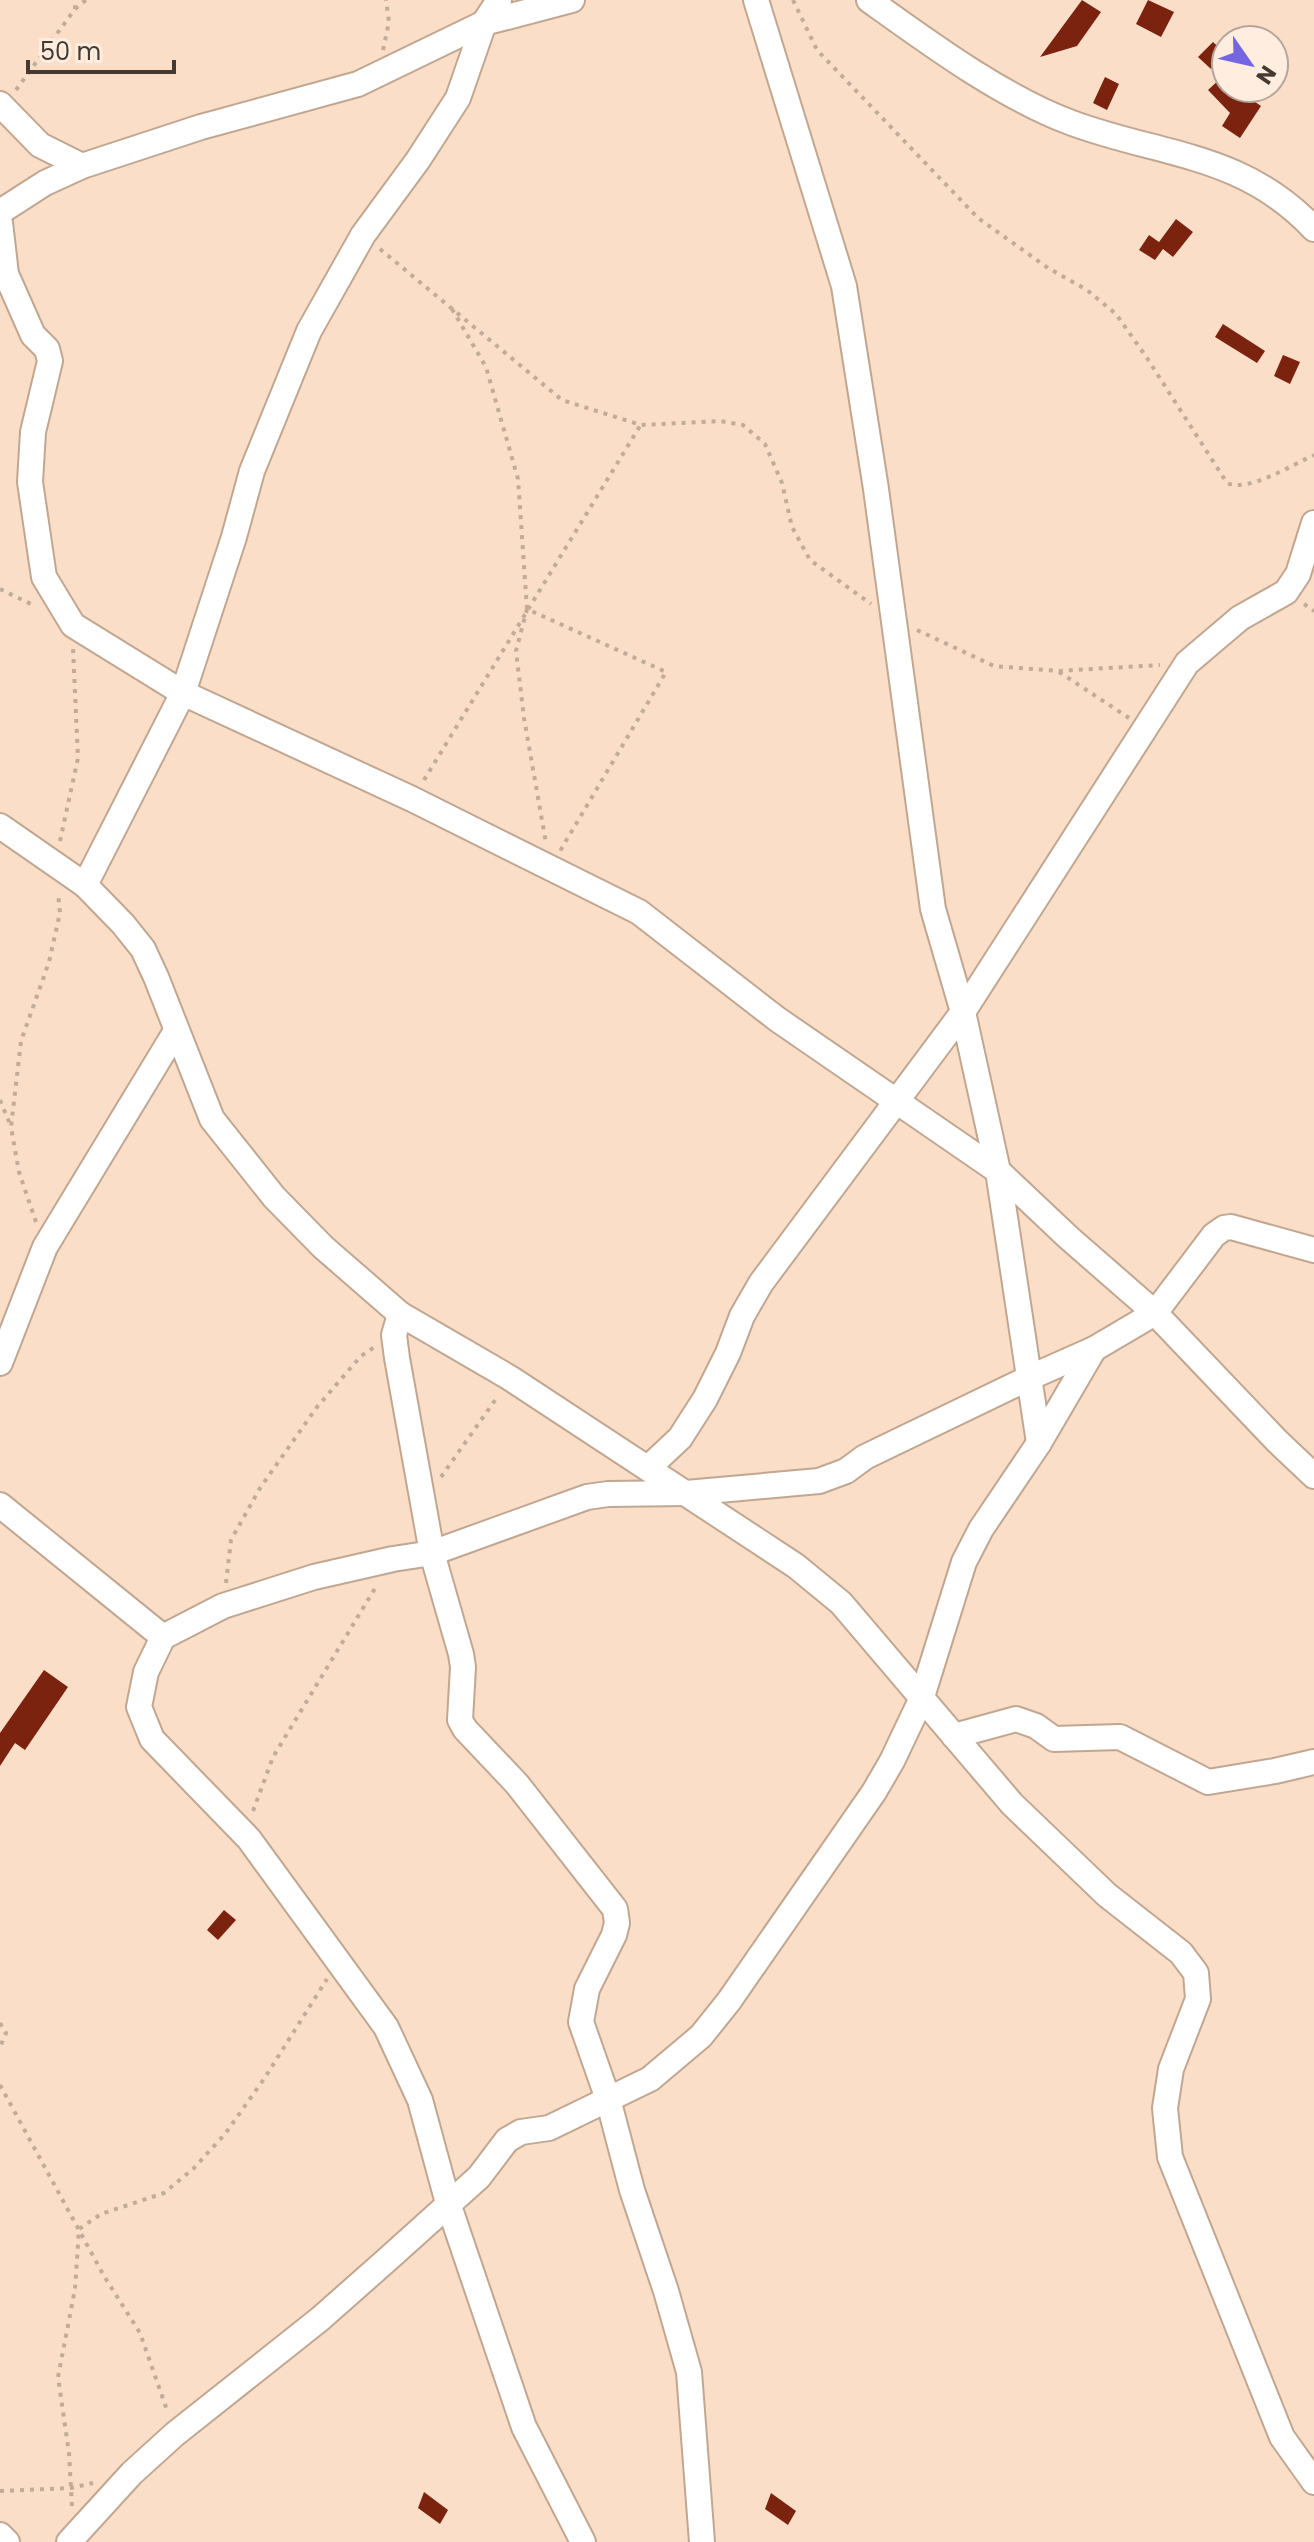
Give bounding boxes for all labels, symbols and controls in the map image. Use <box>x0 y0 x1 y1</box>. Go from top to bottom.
scale bar <box>28 24 174 74</box>
north arrow <box>1210 24 1290 104</box>
text: 50 m <box>40 35 101 68</box>
text: N <box>1249 59 1284 90</box>

